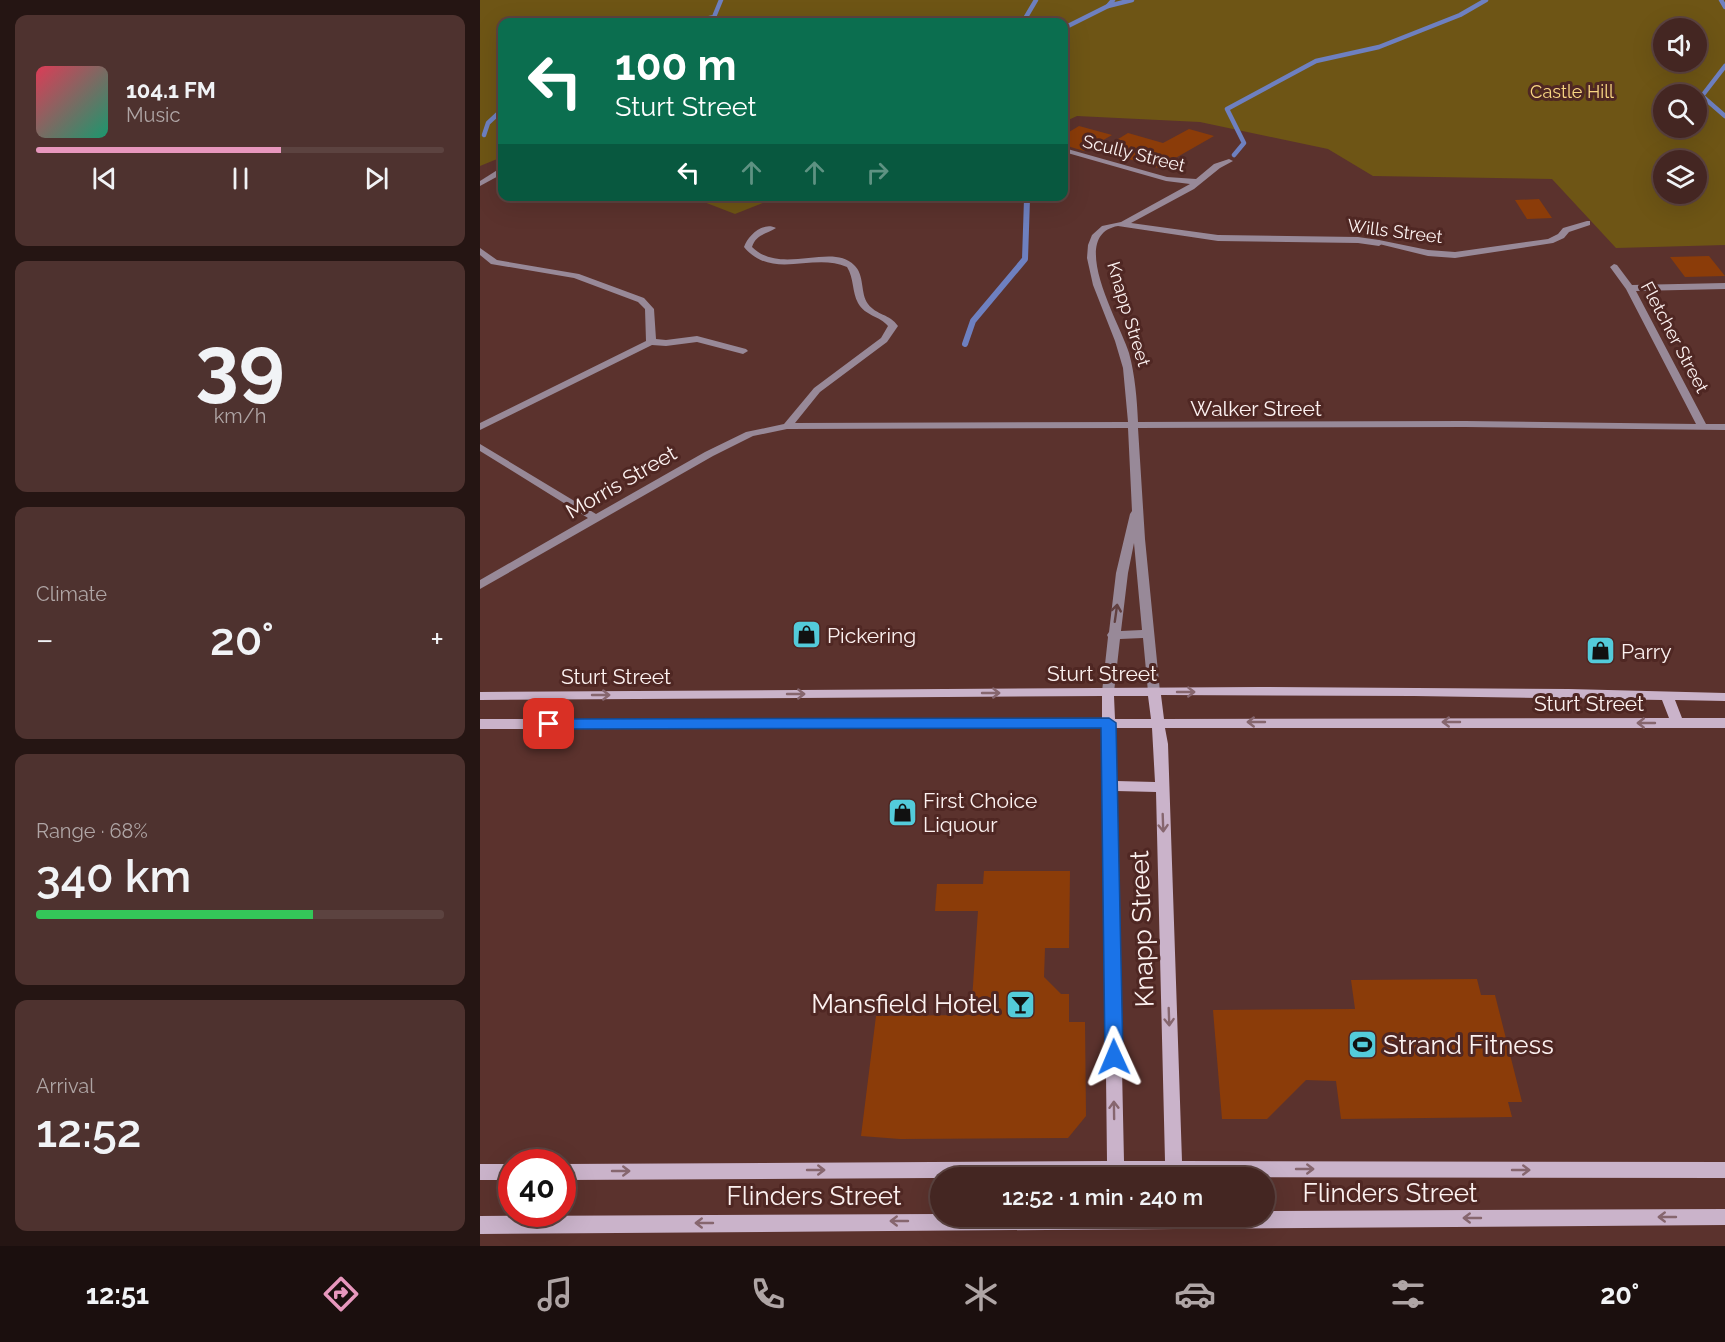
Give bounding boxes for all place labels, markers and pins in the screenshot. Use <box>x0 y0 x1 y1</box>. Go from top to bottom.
shop icon: Pickering <box>790 619 822 651</box>
place label: Pickering <box>827 623 916 648</box>
shop icon: Parry <box>1584 635 1616 667</box>
place label: Parry <box>1621 639 1672 664</box>
pin <box>523 698 574 749</box>
place label: First Choice Liquour <box>923 788 1037 837</box>
shop icon: First Choice Liquour <box>886 796 918 828</box>
bar icon: Mansfield Hotel <box>1004 988 1036 1020</box>
place label: Mansfield Hotel <box>811 989 1000 1019</box>
sports icon: Strand Fitness <box>1346 1029 1378 1061</box>
place label: Strand Fitness <box>1383 1030 1554 1060</box>

